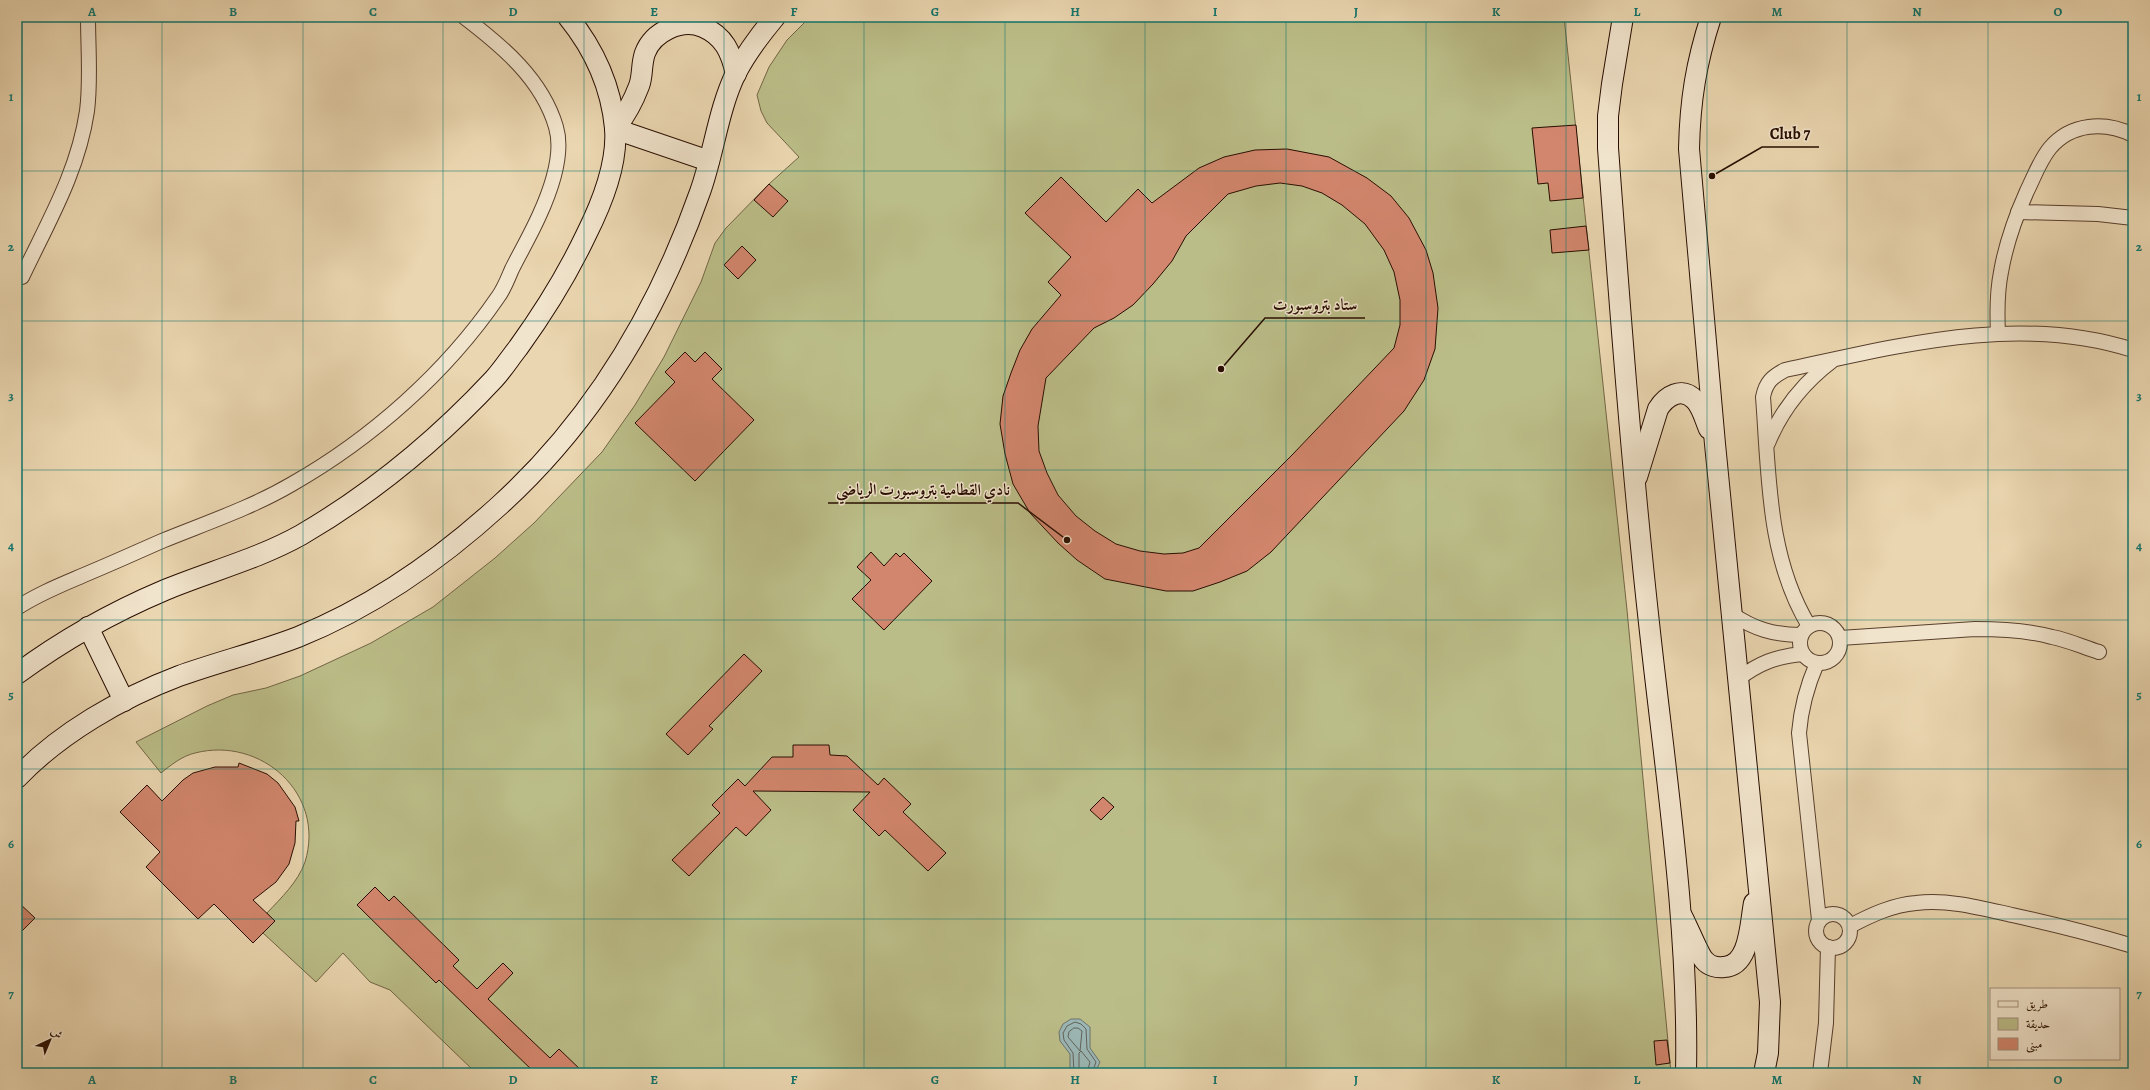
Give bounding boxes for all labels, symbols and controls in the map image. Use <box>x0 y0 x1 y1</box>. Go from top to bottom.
text: A <box>87 3 97 20</box>
text: B <box>229 3 237 20</box>
text: C <box>369 3 377 20</box>
text: D <box>508 3 518 20</box>
text: E <box>650 3 658 20</box>
text: F <box>791 3 798 20</box>
text: G <box>931 3 939 20</box>
text: H <box>1070 3 1080 20</box>
text: I <box>1213 3 1218 20</box>
text: J <box>1354 3 1358 20</box>
text: K <box>1492 3 1501 20</box>
text: L <box>1634 3 1641 20</box>
text: M <box>1772 3 1783 20</box>
text: N <box>1912 3 1922 20</box>
text: O <box>2054 3 2063 20</box>
text: 1 <box>9 88 14 105</box>
text: 1 <box>2137 88 2142 105</box>
callout: Club 7 <box>1762 119 1819 147</box>
text: Club 7 <box>1770 123 1811 145</box>
text: 2 <box>8 238 15 255</box>
text: 2 <box>2136 238 2143 255</box>
callout: ستاد بتروسبورت <box>1265 290 1365 318</box>
text: ستاد بتروسبورت <box>1273 294 1357 316</box>
text: 3 <box>8 387 14 404</box>
text: 3 <box>2136 387 2142 404</box>
callout: نادي القطامية بتروسبورت الرياضي <box>828 475 1018 503</box>
text: نادي القطامية بتروسبورت الرياضي <box>836 479 1010 505</box>
text: 4 <box>8 537 14 554</box>
text: 4 <box>2136 537 2142 554</box>
text: 5 <box>8 686 14 703</box>
text: 5 <box>2136 686 2142 703</box>
text: 6 <box>8 835 14 852</box>
text: 6 <box>2136 835 2142 852</box>
text: 7 <box>8 985 14 1002</box>
text: 7 <box>2136 985 2142 1002</box>
legend <box>1990 988 2120 1060</box>
text: طريق <box>2026 996 2048 1012</box>
text: حديقة <box>2026 1016 2050 1032</box>
north arrow <box>30 1020 70 1060</box>
text: ش <box>47 1024 66 1042</box>
text: مبنى <box>2026 1036 2042 1053</box>
text: A <box>87 1071 97 1088</box>
text: B <box>229 1071 237 1088</box>
text: C <box>369 1071 377 1088</box>
text: D <box>508 1071 518 1088</box>
text: E <box>650 1071 658 1088</box>
text: F <box>791 1071 798 1088</box>
text: G <box>931 1071 939 1088</box>
text: H <box>1070 1071 1080 1088</box>
text: I <box>1213 1071 1218 1088</box>
text: J <box>1354 1071 1358 1088</box>
text: K <box>1492 1071 1501 1088</box>
text: L <box>1634 1071 1641 1088</box>
text: M <box>1772 1071 1783 1088</box>
text: N <box>1912 1071 1922 1088</box>
text: O <box>2054 1071 2063 1088</box>

